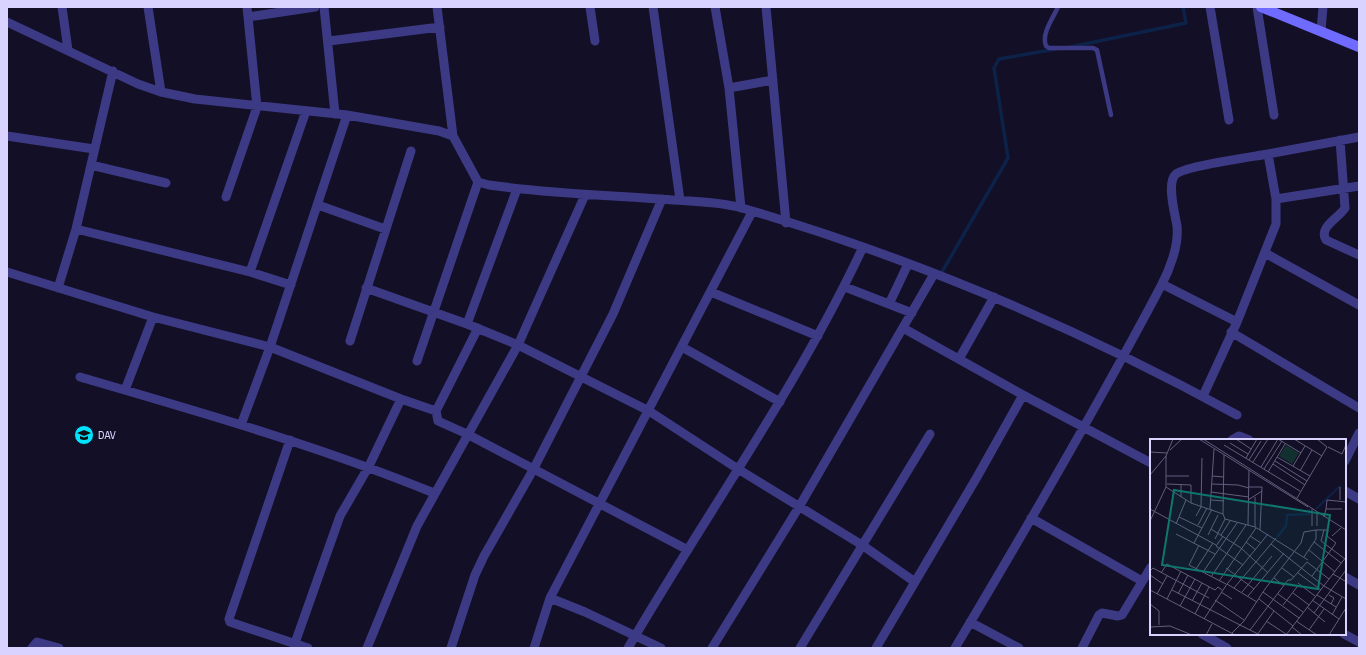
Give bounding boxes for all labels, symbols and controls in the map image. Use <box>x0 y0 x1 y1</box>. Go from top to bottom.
school or university icon: DAV <box>73 424 95 446</box>
place label: DAV <box>98 428 116 442</box>
inset map <box>1150 439 1346 635</box>

